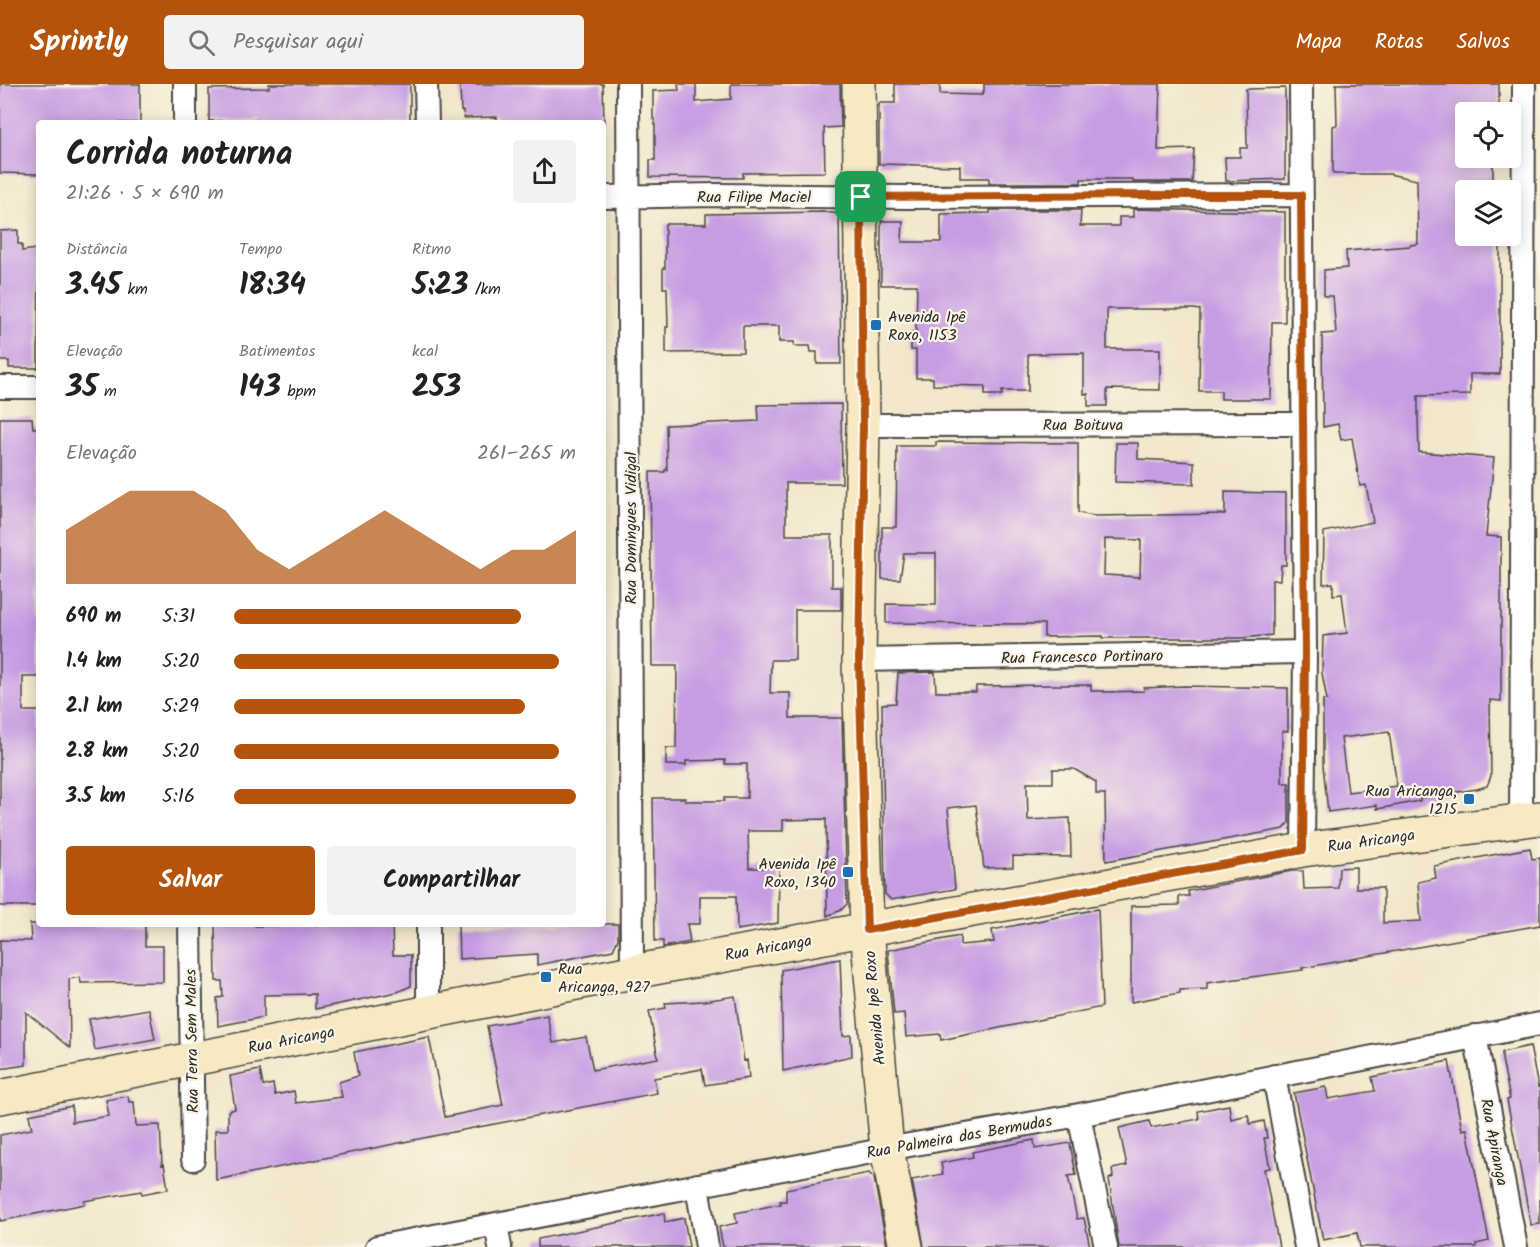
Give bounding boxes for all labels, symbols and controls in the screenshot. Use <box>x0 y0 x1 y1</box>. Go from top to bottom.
search box <box>164 15 584 69</box>
text: Sprintly <box>30 20 128 65</box>
text: Pesquisar aqui <box>233 25 363 60</box>
icon: search <box>185 26 218 59</box>
text: Mapa <box>1296 26 1342 59</box>
text: Rotas <box>1375 26 1424 59</box>
text: Salvos <box>1457 26 1510 59</box>
map controls <box>1455 102 1521 246</box>
button: locate <box>1455 102 1521 168</box>
text: Corrida noturna <box>66 129 293 182</box>
button: share <box>513 140 576 203</box>
pin <box>835 171 886 222</box>
text: 21:26 · 5 × 690 m <box>66 178 224 210</box>
icon: arrive <box>844 180 877 213</box>
button: layers <box>1455 180 1521 246</box>
street label: Rua Filipe Maciel <box>697 185 811 210</box>
text: Distância <box>66 237 128 262</box>
text: Tempo <box>239 237 282 262</box>
text: Ritmo <box>412 237 451 262</box>
text: 3.45 <box>66 262 121 310</box>
text: 18:34 <box>239 262 306 310</box>
text: 5:23 <box>412 262 468 310</box>
text: km <box>121 277 148 302</box>
text: /km <box>468 277 501 302</box>
place label: Avenida Ipê Roxo, 1153 <box>888 305 967 348</box>
marker: Avenida Ipê Roxo, 1153 <box>869 318 883 332</box>
text: Elevação <box>66 339 123 364</box>
text: Batimentos <box>239 339 315 364</box>
text: kcal <box>412 339 438 364</box>
text: 35 <box>66 364 98 412</box>
text: 143 <box>239 364 281 412</box>
text: 253 <box>412 364 461 412</box>
text: m <box>98 379 117 404</box>
text: bpm <box>281 379 316 404</box>
street label: Rua Boituva <box>1043 413 1123 438</box>
text: Elevação <box>66 438 137 470</box>
text: 261–265 m <box>477 438 576 470</box>
street label: Rua Domingues Vidigal <box>619 452 644 604</box>
text: 690 m <box>66 601 121 633</box>
text: 5:31 <box>162 601 195 633</box>
street label: Rua Francesco Portinaro <box>1001 644 1163 671</box>
text: 1.4 km <box>66 646 122 678</box>
text: 5:20 <box>162 646 199 678</box>
text: 2.1 km <box>66 691 122 723</box>
text: 5:29 <box>162 691 199 723</box>
text: 2.8 km <box>66 736 128 768</box>
text: 5:20 <box>162 736 199 768</box>
place label: Rua Aricanga, 1215 <box>1365 779 1458 822</box>
text: 3.5 km <box>66 781 126 813</box>
text: 5:16 <box>162 781 195 813</box>
marker: Rua Aricanga, 1215 <box>1462 792 1476 806</box>
street label: Rua Aricanga <box>1326 823 1417 860</box>
button: Salvar <box>66 846 315 915</box>
button: Compartilhar <box>327 846 576 915</box>
place label: Avenida Ipê Roxo, 1340 <box>758 852 837 895</box>
marker: Avenida Ipê Roxo, 1340 <box>841 865 855 879</box>
street label: Rua Aricanga <box>723 929 814 968</box>
street label: Avenida Ipê Roxo <box>858 950 893 1066</box>
place label: Rua Aricanga, 927 <box>558 957 650 1000</box>
street label: Rua Terra Sem Males <box>179 969 206 1113</box>
marker: Rua Aricanga, 927 <box>539 970 553 984</box>
street label: Rua Aricanga <box>246 1020 337 1061</box>
street label: Rua Apiranga <box>1473 1096 1514 1188</box>
street label: Rua Palmeira das Bermudas <box>864 1109 1054 1166</box>

